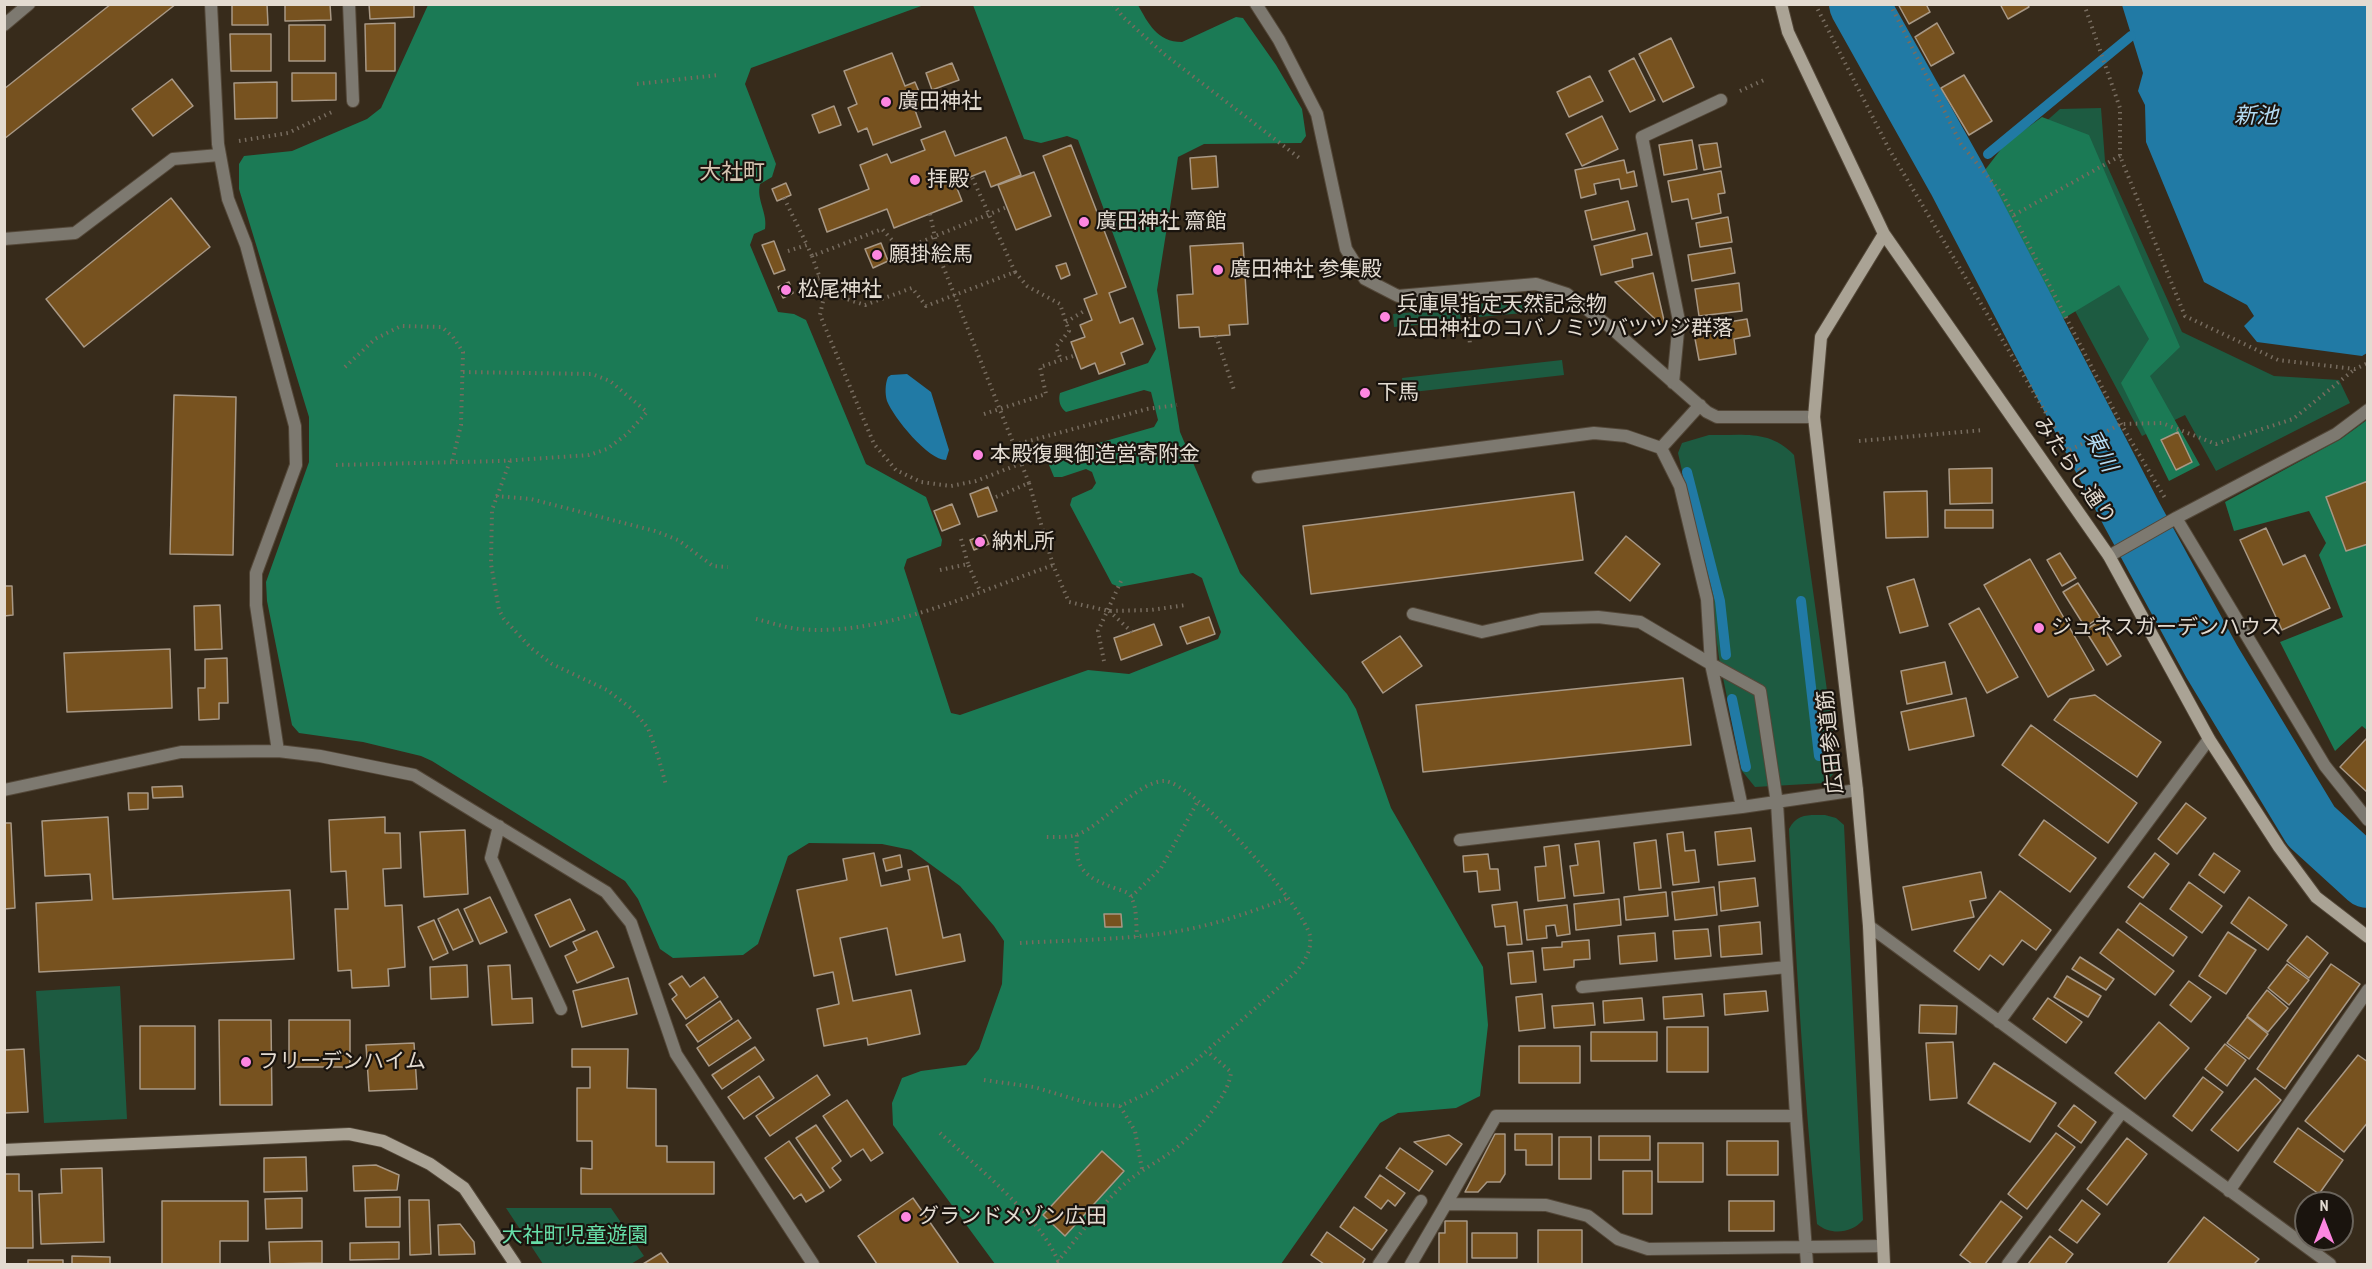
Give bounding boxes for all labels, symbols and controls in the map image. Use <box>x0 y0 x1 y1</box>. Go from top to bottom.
place label: 廣田神社 <box>898 89 982 115</box>
marker: 廣田神社 <box>879 95 893 109</box>
water label: 新池 <box>2234 104 2278 130</box>
district label: 大社町 <box>699 160 765 186</box>
place label: 拝殿 <box>927 167 969 193</box>
marker: 拝殿 <box>908 173 922 187</box>
place label: 廣田神社 齋館 <box>1096 209 1226 235</box>
marker: 廣田神社 齋館 <box>1077 215 1091 229</box>
place label: 願掛絵馬 <box>889 242 973 268</box>
marker: 願掛絵馬 <box>870 248 884 262</box>
place label: 廣田神社 参集殿 <box>1230 257 1381 283</box>
marker: 廣田神社 参集殿 <box>1211 263 1225 277</box>
place label: 松尾神社 <box>798 277 882 303</box>
marker: 松尾神社 <box>779 283 793 297</box>
place label: 兵庫県指定天然記念物 広田神社のコバノミツバツツジ群落 <box>1397 292 1733 342</box>
marker: 兵庫県指定天然記念物 広田神社のコバノミツバツツジ群落 <box>1378 310 1392 324</box>
place label: 下馬 <box>1377 380 1419 406</box>
marker: 下馬 <box>1358 386 1372 400</box>
street label: みたらし通り <box>2028 412 2120 530</box>
water label: 東川 <box>2078 425 2122 477</box>
place label: 本殿復興御造営寄附金 <box>990 442 1200 468</box>
marker: 本殿復興御造営寄附金 <box>971 448 985 462</box>
place label: 納札所 <box>992 529 1055 555</box>
marker: 納札所 <box>973 535 987 549</box>
place label: ジュネスガーデンハウス <box>2051 615 2282 641</box>
marker: ジュネスガーデンハウス <box>2032 621 2046 635</box>
street label: 広田参道筋 <box>1813 688 1849 796</box>
place label: フリーデンハイム <box>258 1049 426 1075</box>
marker: フリーデンハイム <box>239 1055 253 1069</box>
north arrow <box>2294 1191 2354 1251</box>
text: N <box>2320 1195 2328 1215</box>
place label: グランドメゾン広田 <box>918 1204 1107 1230</box>
marker: グランドメゾン広田 <box>899 1210 913 1224</box>
park label: 大社町児童遊園 <box>502 1223 648 1249</box>

